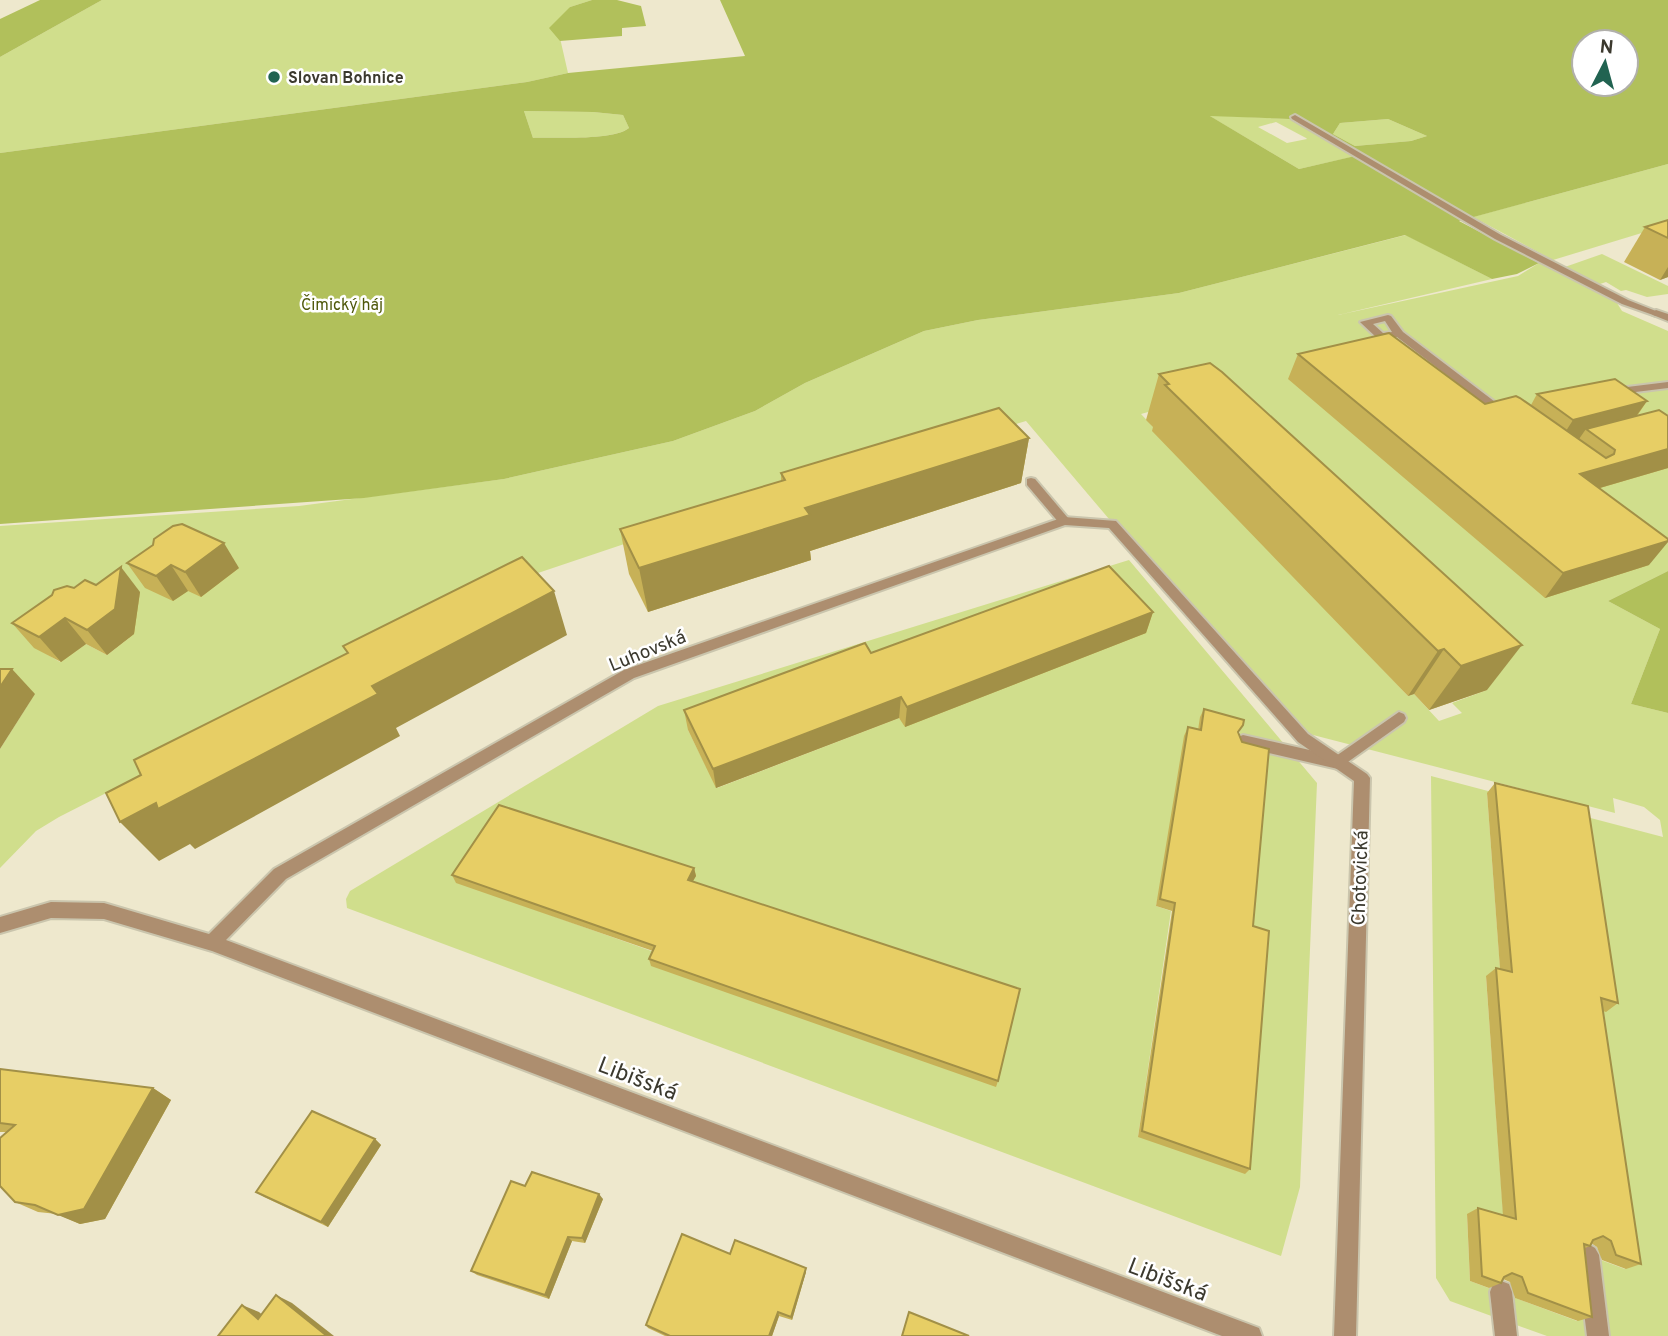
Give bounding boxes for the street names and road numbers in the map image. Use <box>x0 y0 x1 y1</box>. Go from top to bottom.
street label: Luhovská <box>606 626 690 678</box>
street label: Chotovická <box>1347 830 1375 926</box>
street label: Libišská <box>593 1052 681 1109</box>
street label: Libišská <box>1123 1253 1211 1310</box>

